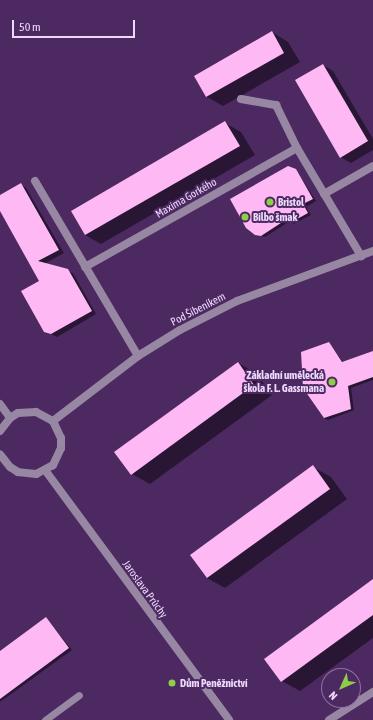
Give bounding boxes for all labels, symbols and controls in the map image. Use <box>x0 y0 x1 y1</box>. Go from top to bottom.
scale bar <box>14 12 137 38</box>
text: 50 m <box>19 20 41 34</box>
street label: Maxima Gorkého <box>153 175 219 221</box>
place label: Bristol <box>278 195 304 209</box>
marker: Bristol <box>265 197 275 207</box>
place label: Bilbo šmak <box>253 210 297 224</box>
marker: Bilbo šmak <box>240 212 250 222</box>
street label: Pod Šibeníkem <box>168 290 228 328</box>
place label: Základní umělecká škola F. L. Gassmana <box>244 369 324 395</box>
marker: Základní umělecká škola F. L. Gassmana <box>327 377 337 387</box>
street label: Jaroslava Průchy <box>120 558 170 620</box>
north arrow <box>321 668 361 708</box>
place label: Dům Peněžnictví <box>180 676 248 690</box>
marker: Dům Peněžnictví <box>167 678 177 688</box>
text: N <box>327 689 340 702</box>

